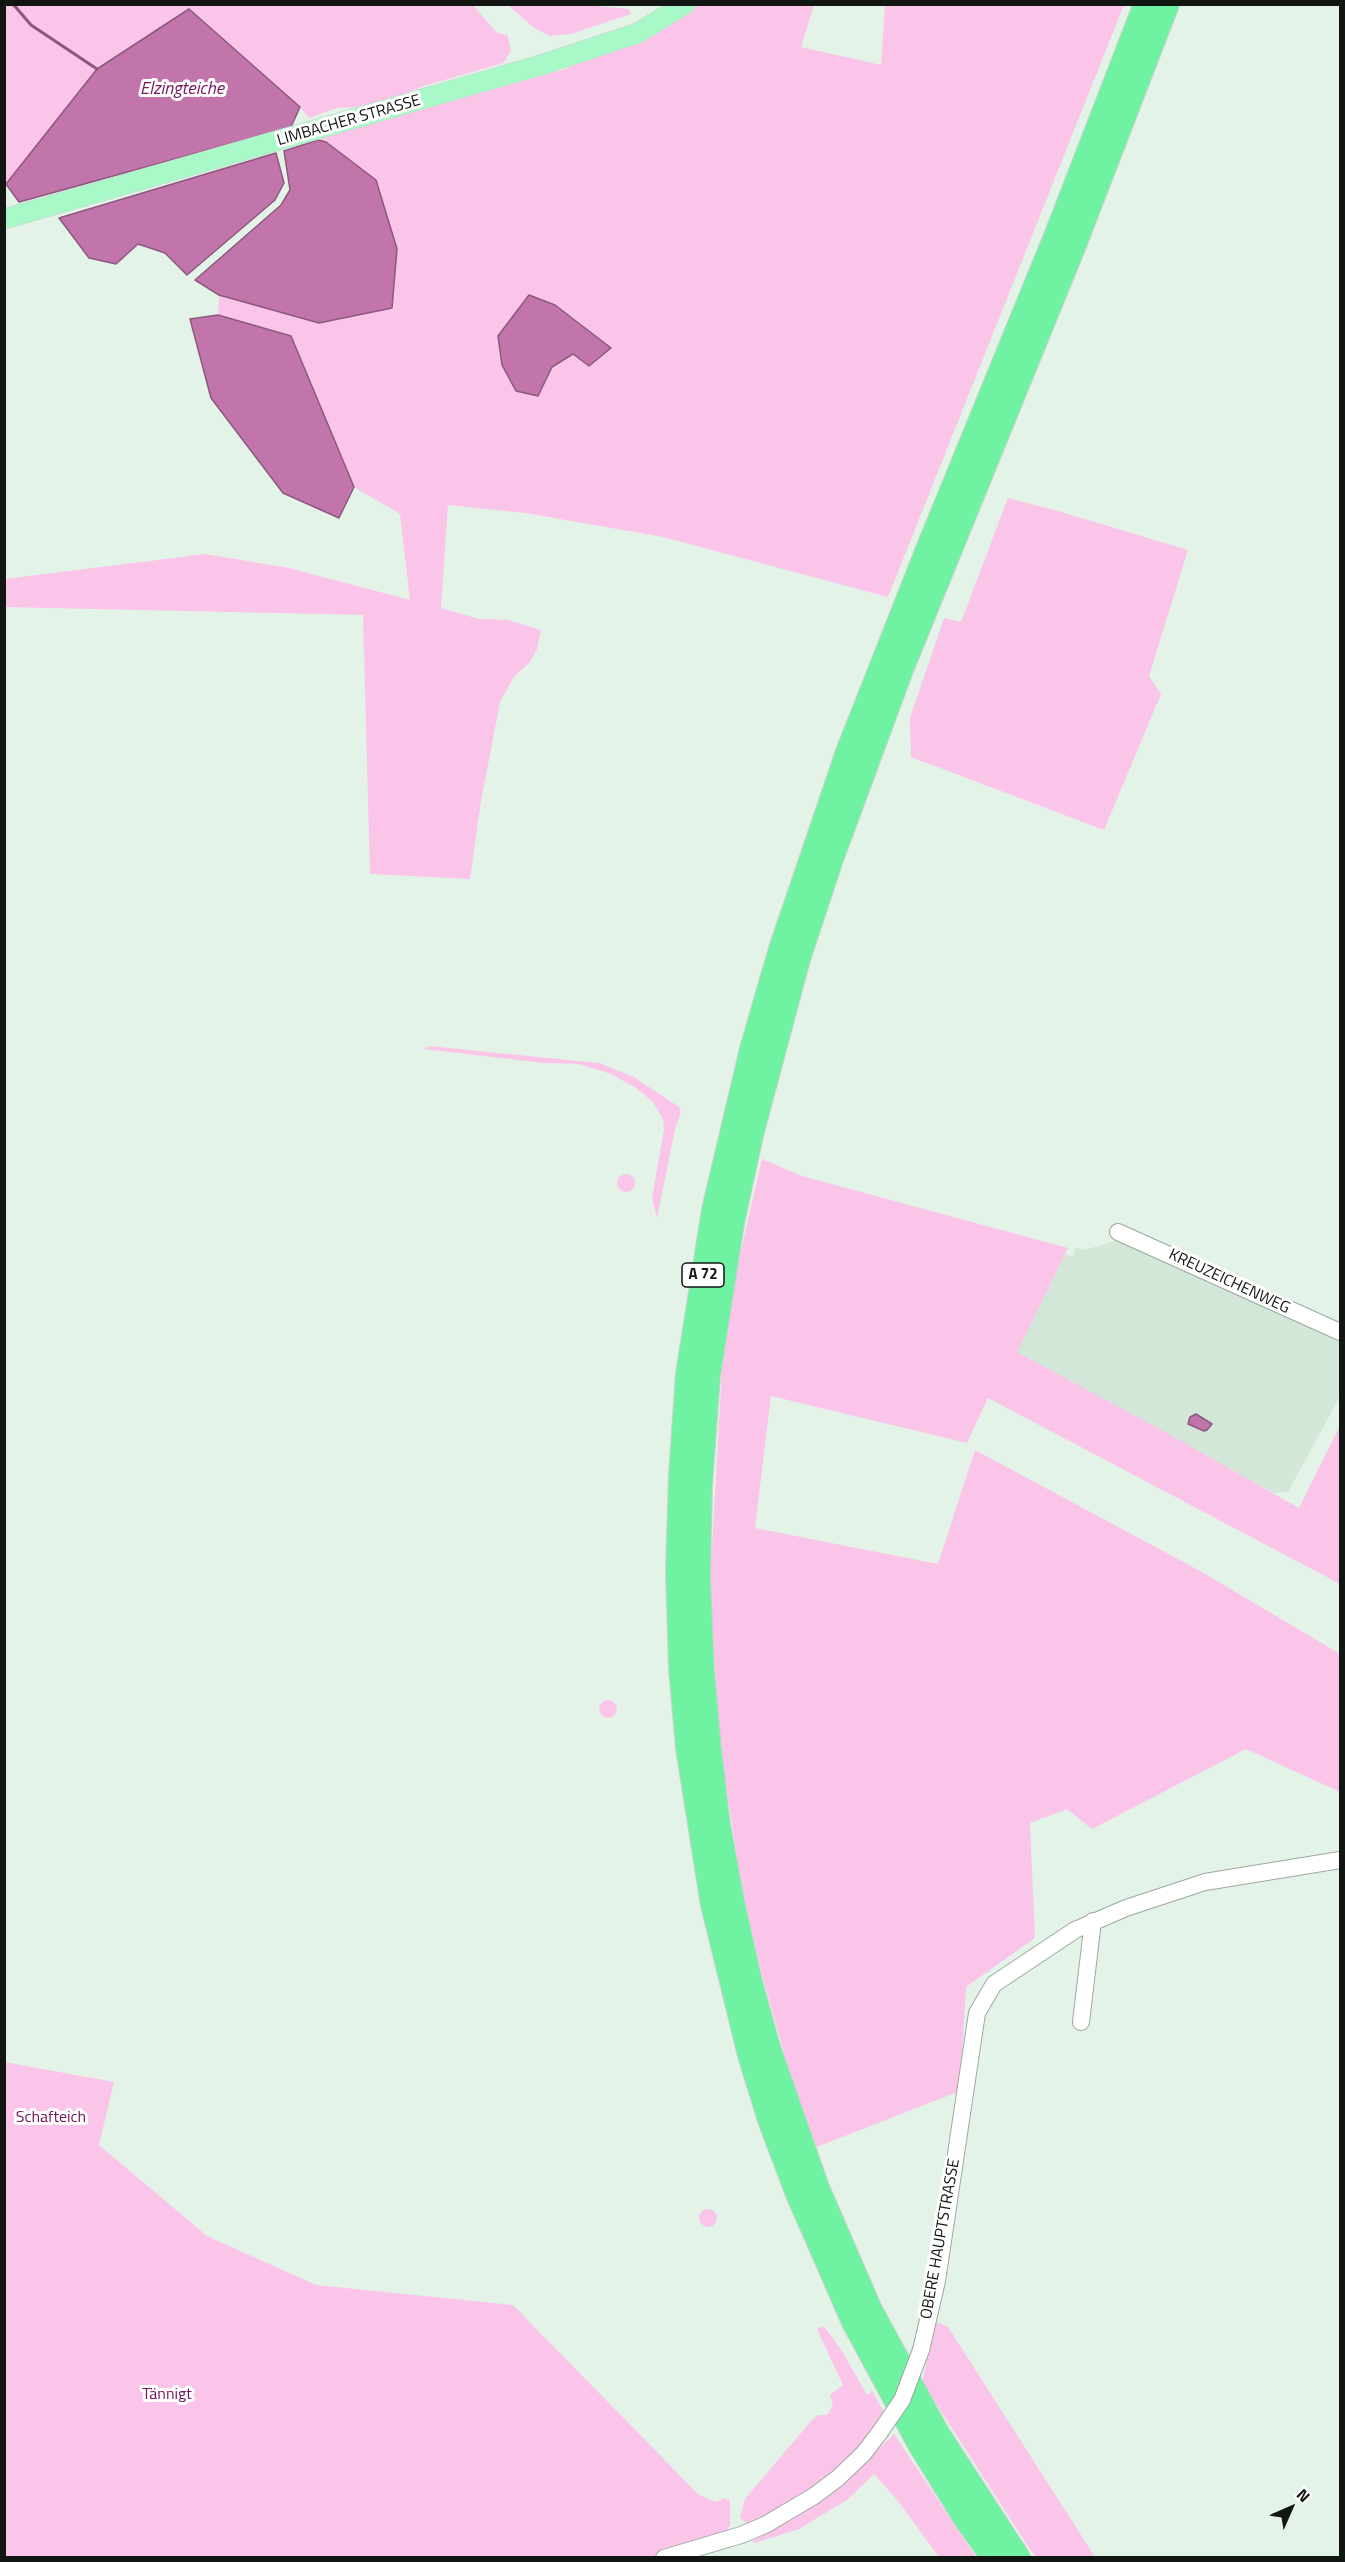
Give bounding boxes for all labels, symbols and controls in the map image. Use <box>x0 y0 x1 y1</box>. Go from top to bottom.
water label: Elzingteiche <box>140 79 224 101</box>
street label: LIMBACHER STRASSE <box>275 91 423 151</box>
street label: KREUZEICHENWEG <box>1165 1246 1293 1318</box>
road number: A 72 <box>682 1263 724 1287</box>
park label: Schafteich <box>16 2108 86 2128</box>
street label: OBERE HAUPTSTRASSE <box>917 2157 965 2321</box>
park label: Tännigt <box>142 2385 192 2405</box>
north arrow <box>1261 2478 1321 2538</box>
text: N <box>1291 2483 1316 2508</box>

